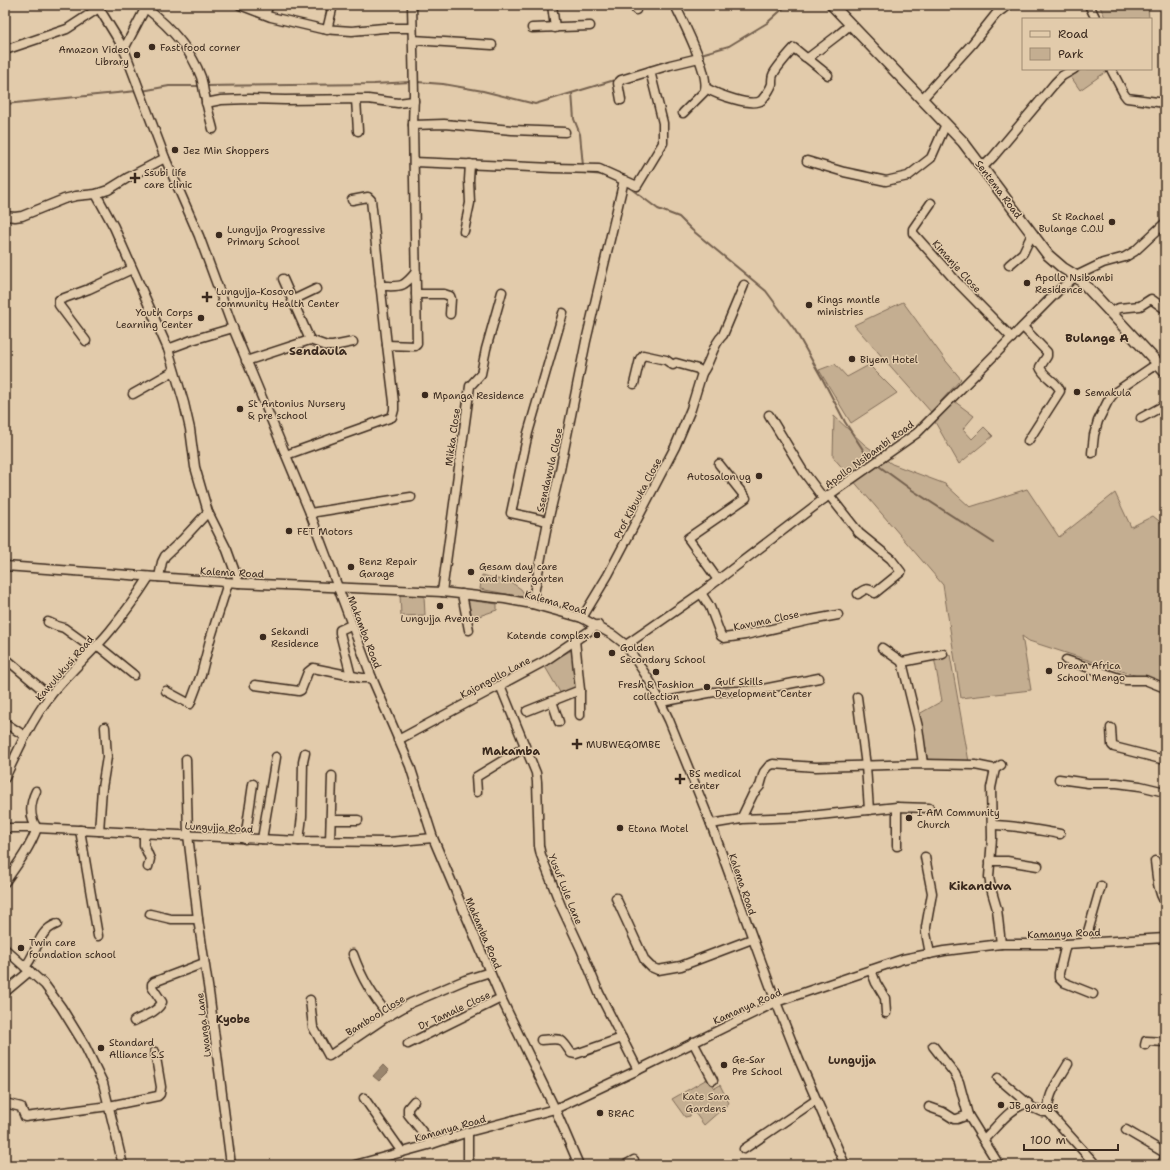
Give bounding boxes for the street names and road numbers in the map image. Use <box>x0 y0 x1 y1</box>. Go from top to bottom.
street label: Sentema Road <box>972 157 1025 222</box>
street label: Kimanje Close <box>929 237 984 296</box>
street label: Mikka Close <box>442 407 463 467</box>
street label: Apollo Nsibambi Road <box>822 417 917 491</box>
street label: Ssendawula Close <box>533 426 566 514</box>
street label: Prof Kibuuka Close <box>611 455 664 541</box>
street label: Kalema Road <box>200 564 265 581</box>
street label: Kalema Road <box>523 587 589 618</box>
street label: Makamba Road <box>345 594 385 671</box>
street label: Kavuma Close <box>732 607 800 634</box>
street label: Kawulukusi Road <box>32 632 97 704</box>
street label: Kajongollo Lane <box>458 653 533 701</box>
street label: Lungujja Road <box>184 819 254 836</box>
street label: Yusuf Lule Lane <box>545 852 586 927</box>
street label: Kalema Road <box>726 852 759 917</box>
street label: Makamba Road <box>463 895 505 972</box>
street label: Kamanya Road <box>1027 926 1102 941</box>
street label: Kamanya Road <box>711 985 784 1027</box>
street label: Dr Tamale Close <box>416 988 493 1033</box>
street label: Lwanga Lane <box>193 992 214 1058</box>
street label: Bamboo Close <box>343 992 408 1039</box>
street label: Kamanya Road <box>413 1112 488 1145</box>

